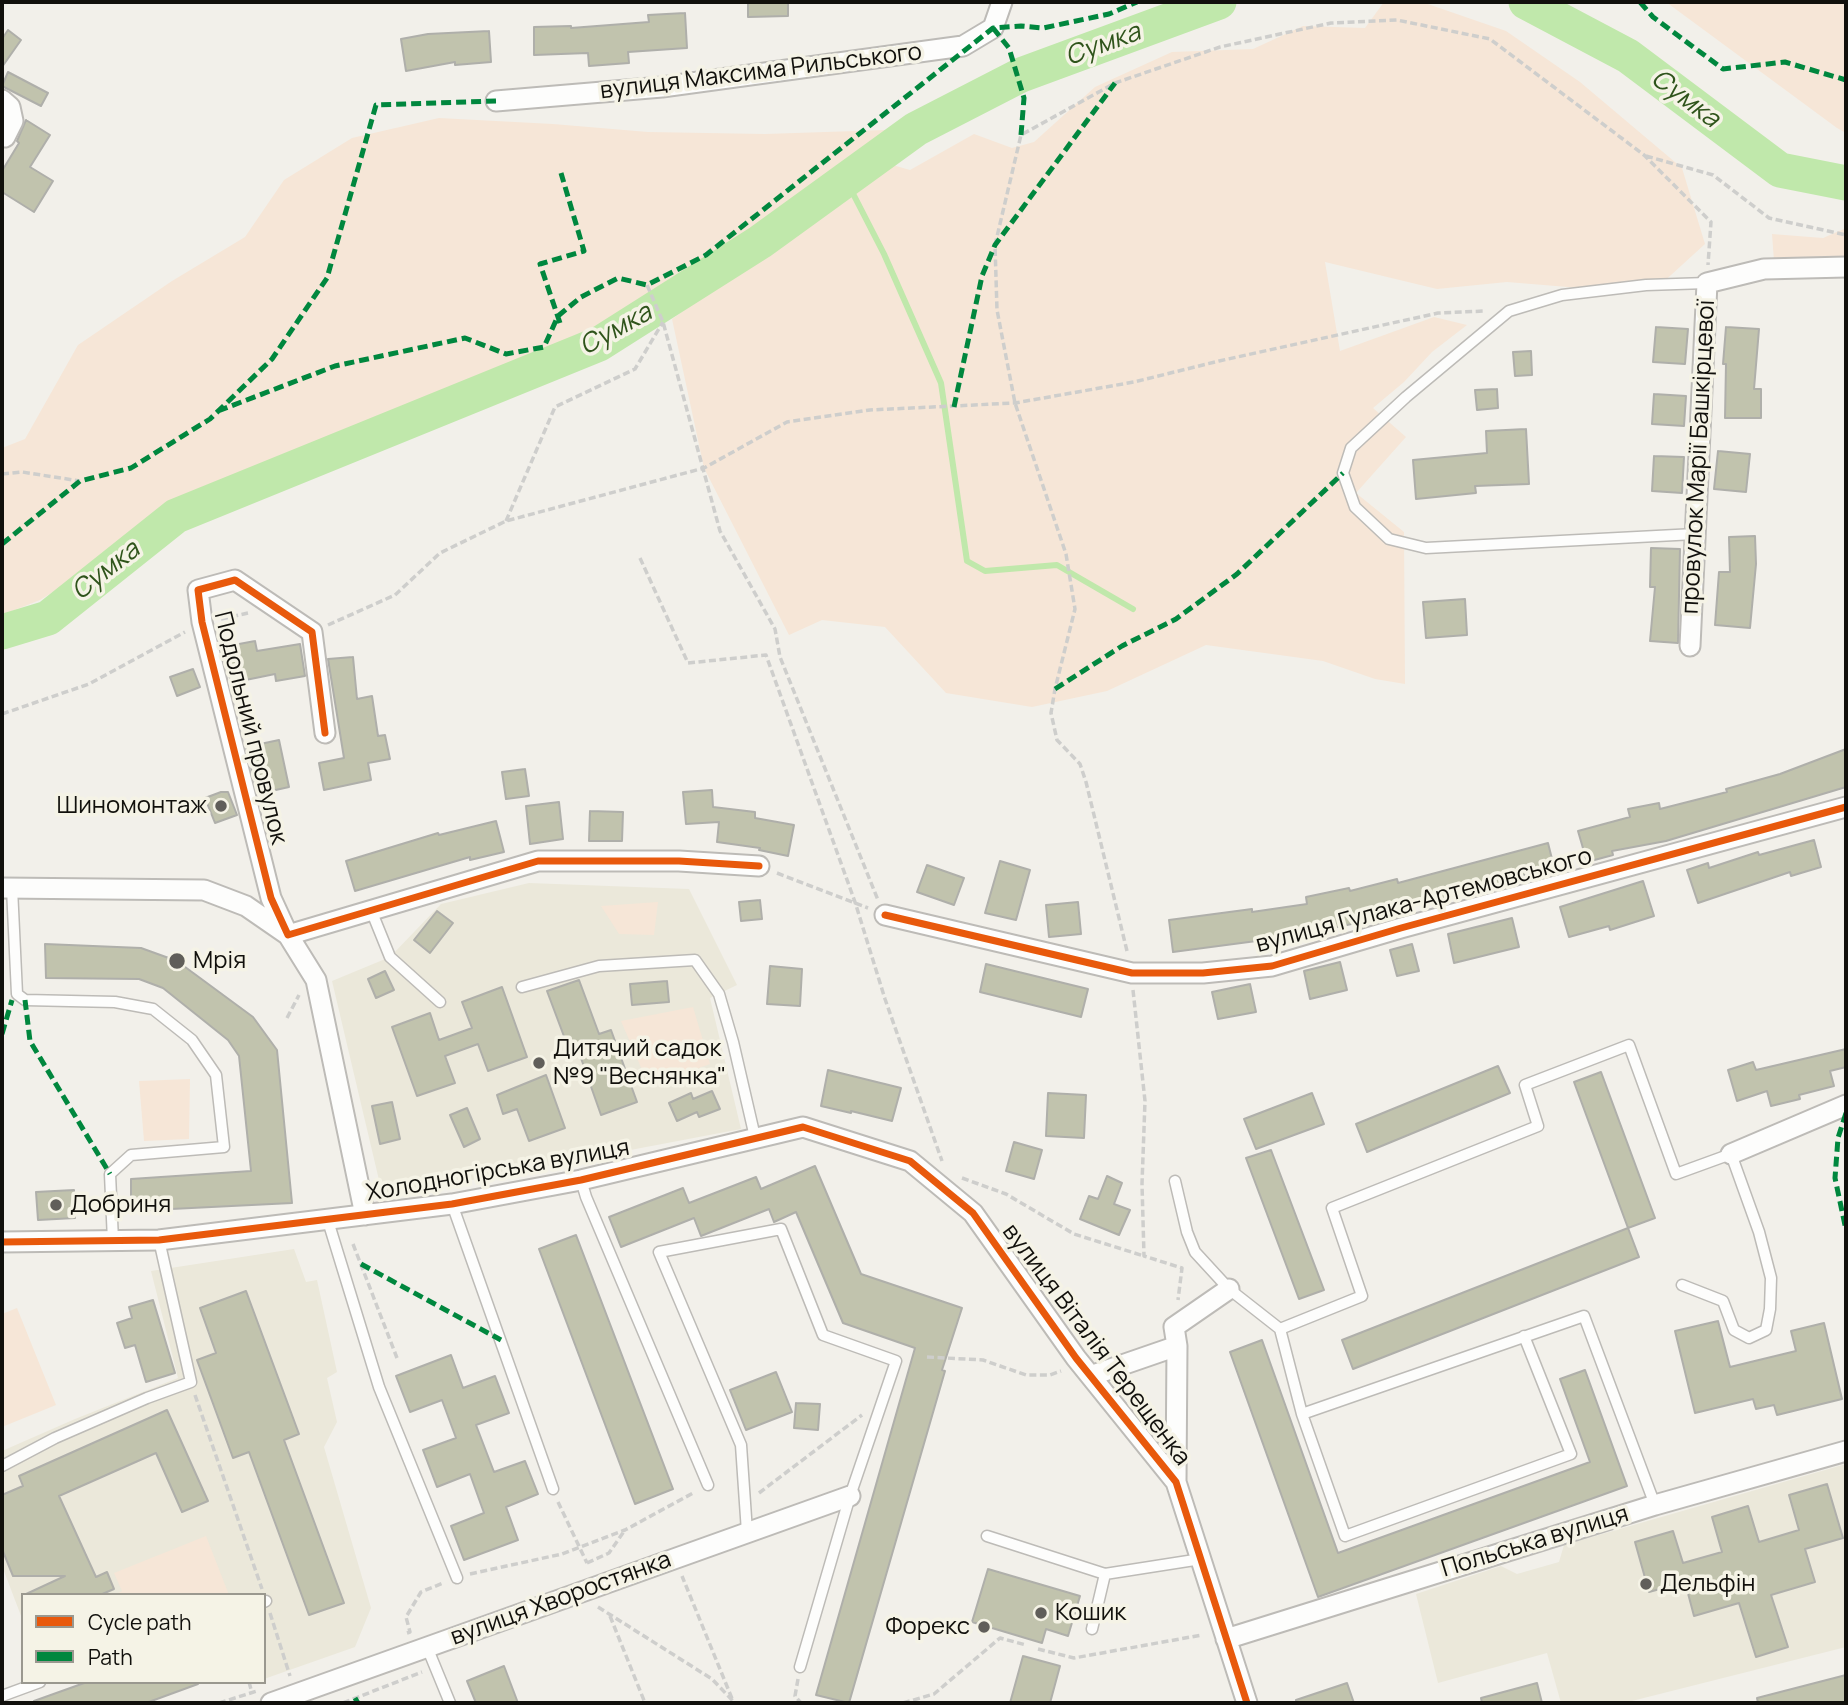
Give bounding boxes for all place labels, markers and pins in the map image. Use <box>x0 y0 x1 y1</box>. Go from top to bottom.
place label: Шиномонтаж <box>56 792 207 820</box>
marker: Шиномонтаж <box>213 798 229 814</box>
place label: Мрія <box>193 947 246 975</box>
marker: Мрія <box>167 951 187 971</box>
place label: Дитячий садок №9 "Веснянка" <box>553 1035 726 1091</box>
marker: Дитячий садок №9 "Веснянка" <box>531 1055 547 1071</box>
place label: Добриня <box>70 1191 171 1219</box>
marker: Добриня <box>48 1197 64 1213</box>
place label: Дельфін <box>1660 1570 1755 1598</box>
marker: Дельфін <box>1638 1576 1654 1592</box>
place label: Кошик <box>1055 1599 1126 1627</box>
marker: Кошик <box>1033 1605 1049 1621</box>
place label: Форекс <box>886 1613 970 1641</box>
marker: Форекс <box>976 1619 992 1635</box>

